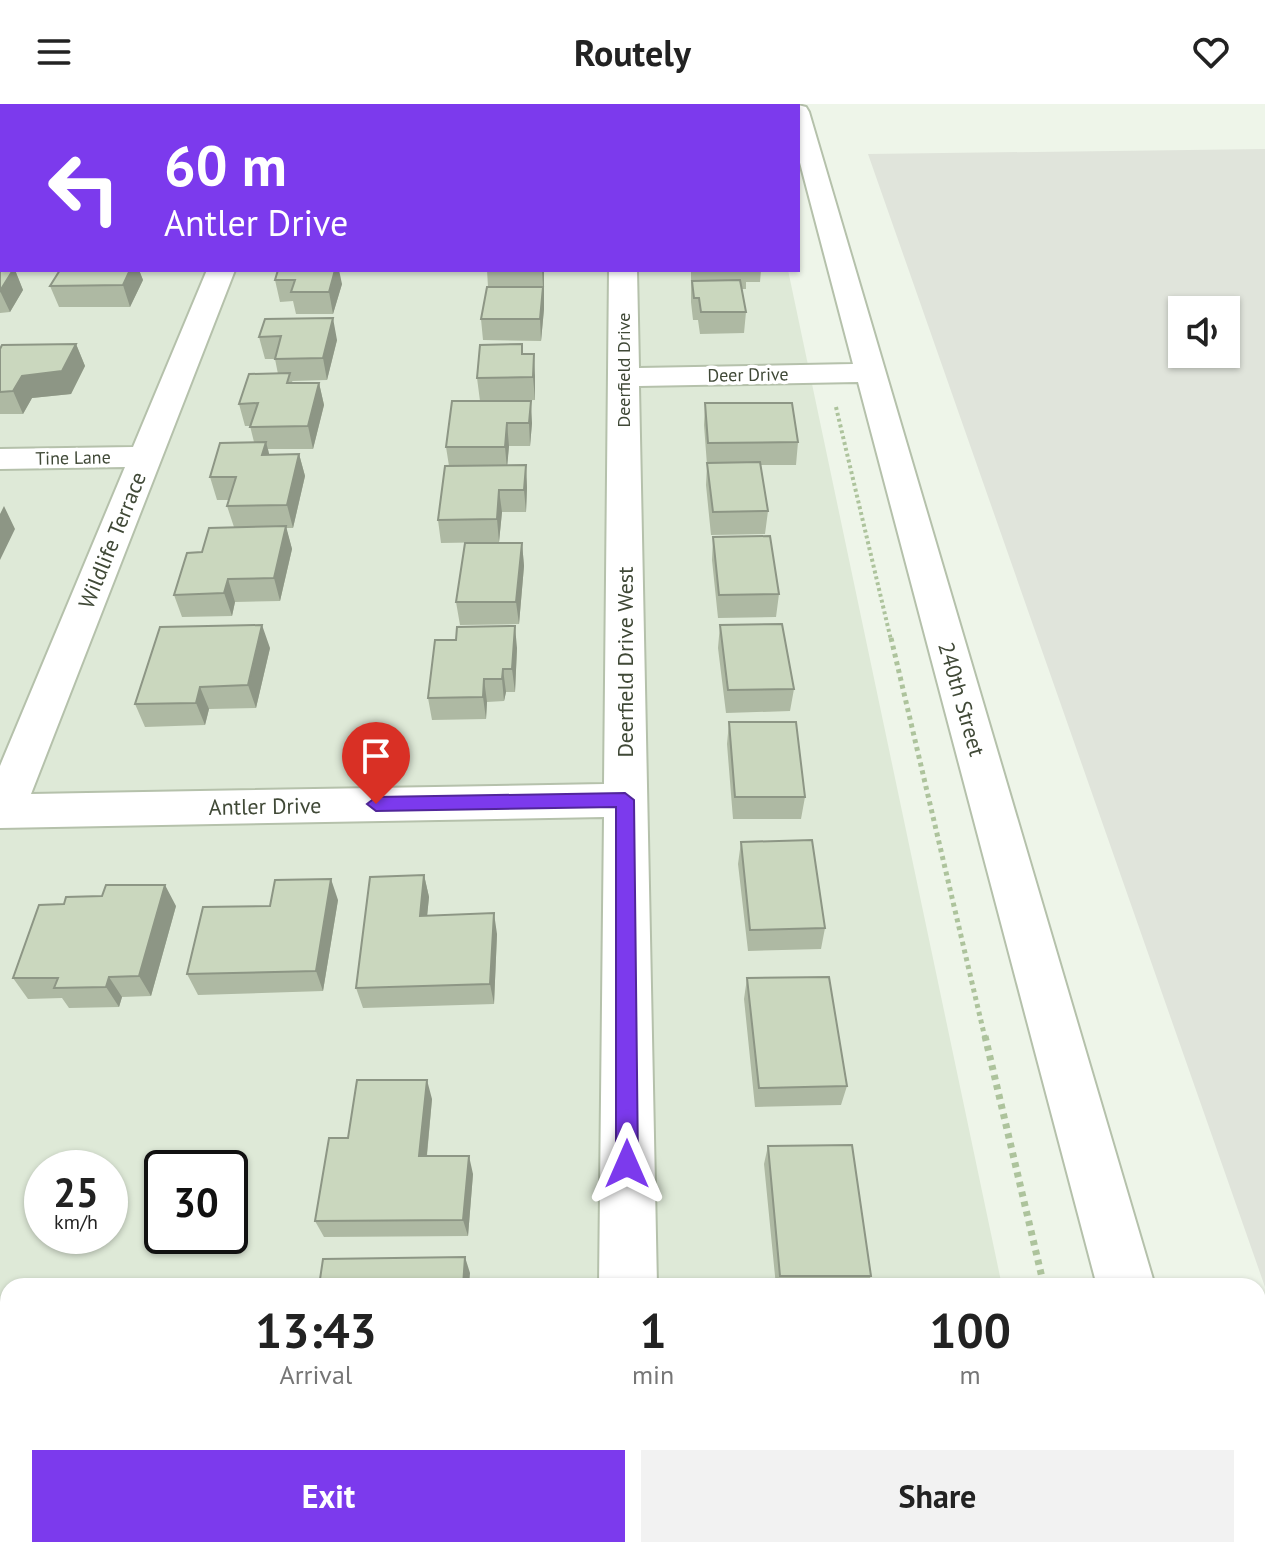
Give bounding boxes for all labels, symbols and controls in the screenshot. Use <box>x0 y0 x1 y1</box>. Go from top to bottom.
text: Routely <box>574 29 691 76</box>
icon: menu <box>32 30 76 74</box>
icon: heart <box>1189 30 1233 74</box>
text: 60 m <box>164 129 287 201</box>
icon: left <box>32 136 136 240</box>
text: Antler Drive <box>164 199 348 246</box>
map controls <box>1168 296 1240 368</box>
button: sound <box>1168 296 1240 368</box>
street label: Deerfield Drive <box>612 313 635 427</box>
street label: Deer Drive <box>707 362 789 387</box>
street label: Tine Lane <box>35 445 111 470</box>
street label: Wildlife Terrace <box>72 468 152 612</box>
street label: Deerfield Drive West <box>611 566 639 758</box>
street label: 240th Street <box>932 639 992 760</box>
pin <box>342 722 410 804</box>
icon: arrive <box>354 734 398 778</box>
street label: Antler Drive <box>208 791 322 821</box>
position arrow <box>585 1122 669 1206</box>
speed limit sign: 30 <box>144 1150 248 1254</box>
text: 25 <box>53 1166 99 1218</box>
text: km/h <box>54 1209 98 1235</box>
text: 13:43 <box>255 1299 377 1361</box>
text: 1 <box>639 1299 667 1361</box>
text: 100 <box>929 1299 1011 1361</box>
text: Arrival <box>280 1358 352 1391</box>
text: min <box>632 1358 674 1391</box>
text: m <box>960 1358 981 1391</box>
button: Exit <box>32 1450 625 1542</box>
button: Share <box>641 1450 1234 1542</box>

